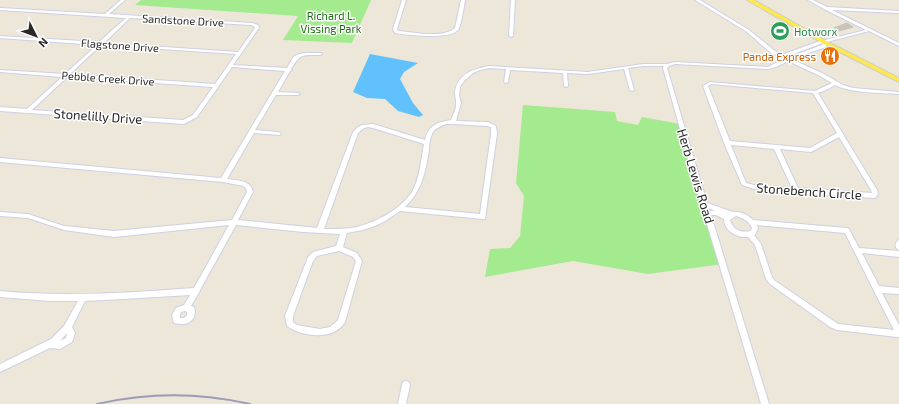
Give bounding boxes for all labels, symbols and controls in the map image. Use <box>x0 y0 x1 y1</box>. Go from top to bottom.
park label: Richard L. Vissing Park <box>301 9 362 35</box>
street label: Sandstone Drive <box>142 11 224 29</box>
north arrow <box>16 16 56 56</box>
sports icon: Hotworx <box>769 20 791 42</box>
place label: Hotworx <box>794 25 837 38</box>
text: N <box>36 36 51 50</box>
street label: Flagstone Drive <box>81 36 160 54</box>
restaurant icon: Panda Express <box>819 45 841 67</box>
place label: Panda Express <box>743 50 816 63</box>
street label: Pebble Creek Drive <box>61 68 155 88</box>
street label: Stonelilly Drive <box>53 105 143 127</box>
street label: Herb Lewis Road <box>674 127 718 225</box>
street label: Stonebench Circle <box>756 179 862 203</box>

